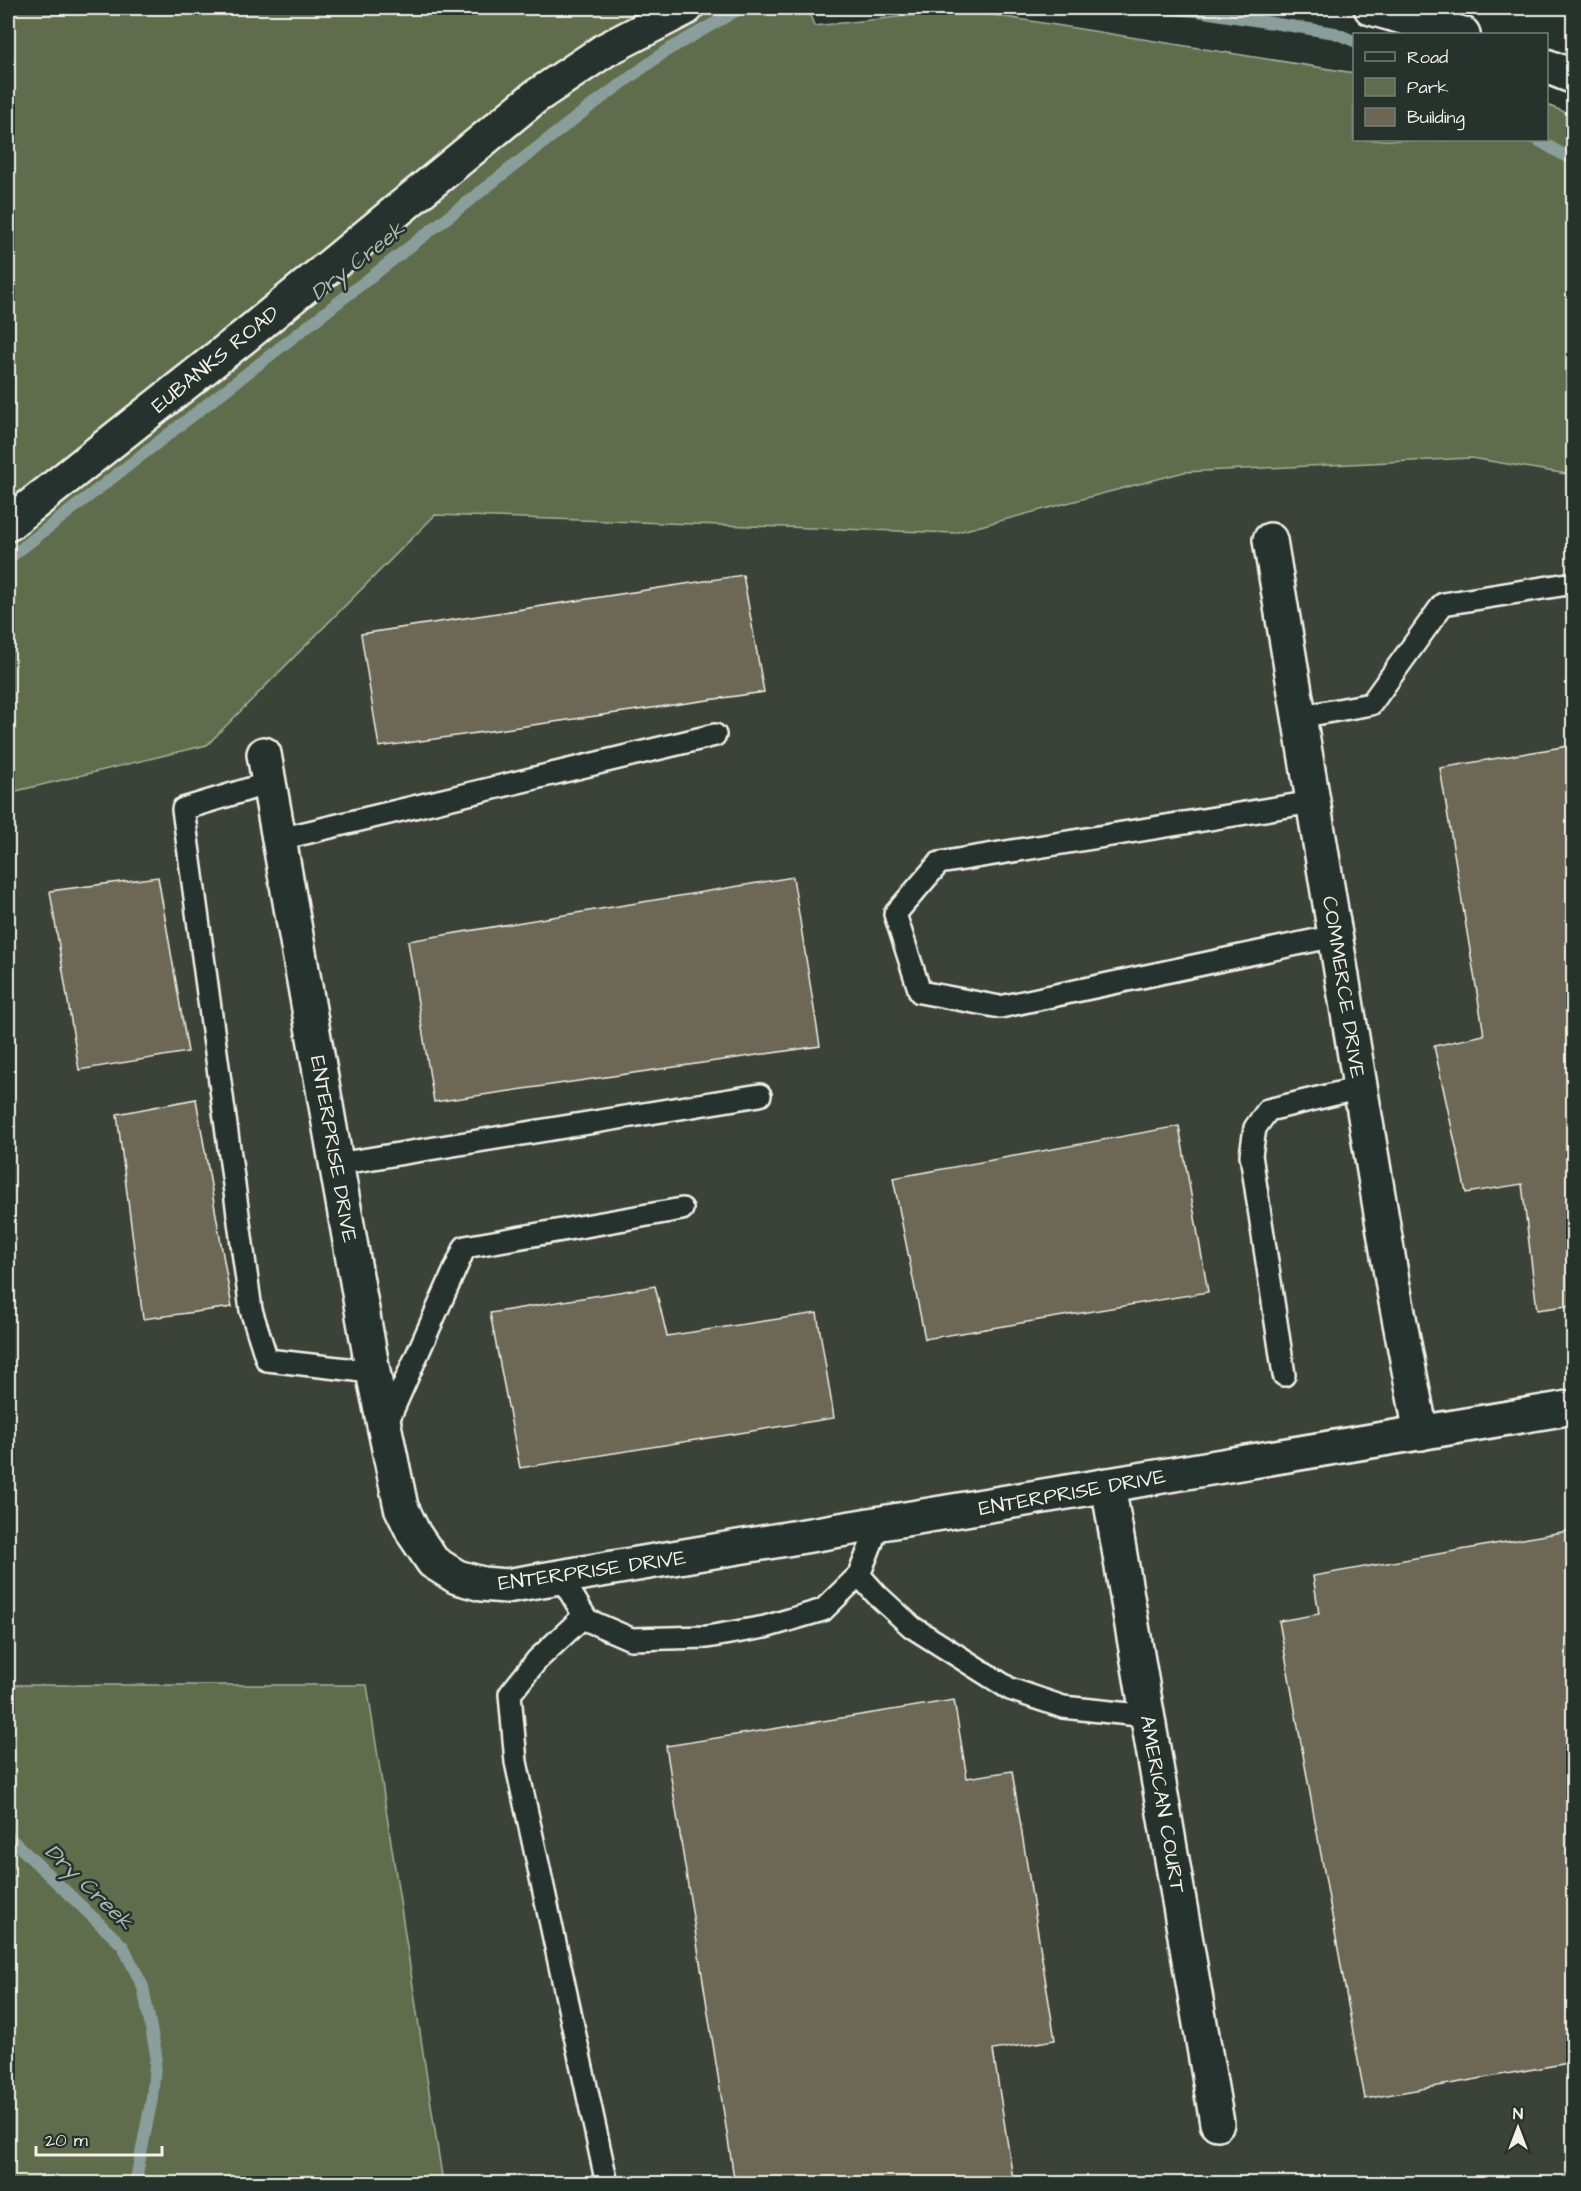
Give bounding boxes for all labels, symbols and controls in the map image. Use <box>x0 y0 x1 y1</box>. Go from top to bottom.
legend <box>1353 33 1548 141</box>
text: Road <box>1407 45 1448 70</box>
text: Park <box>1407 75 1449 100</box>
text: Building <box>1407 105 1465 131</box>
water label: Dry Creek <box>304 214 413 309</box>
street label: EUBANKS ROAD <box>145 299 286 420</box>
street label: COMMERCE DRIVE <box>1315 894 1372 1081</box>
street label: ENTERPRISE DRIVE <box>303 1053 364 1245</box>
street label: ENTERPRISE DRIVE <box>976 1462 1168 1523</box>
street label: ENTERPRISE DRIVE <box>496 1543 688 1598</box>
street label: AMERICAN COURT <box>1133 1713 1193 1896</box>
water label: Dry Creek <box>37 1837 140 1938</box>
north arrow <box>1488 2098 1548 2158</box>
text: N <box>1513 2103 1523 2125</box>
scale bar <box>36 2119 162 2157</box>
text: 20 m <box>45 2128 88 2153</box>

